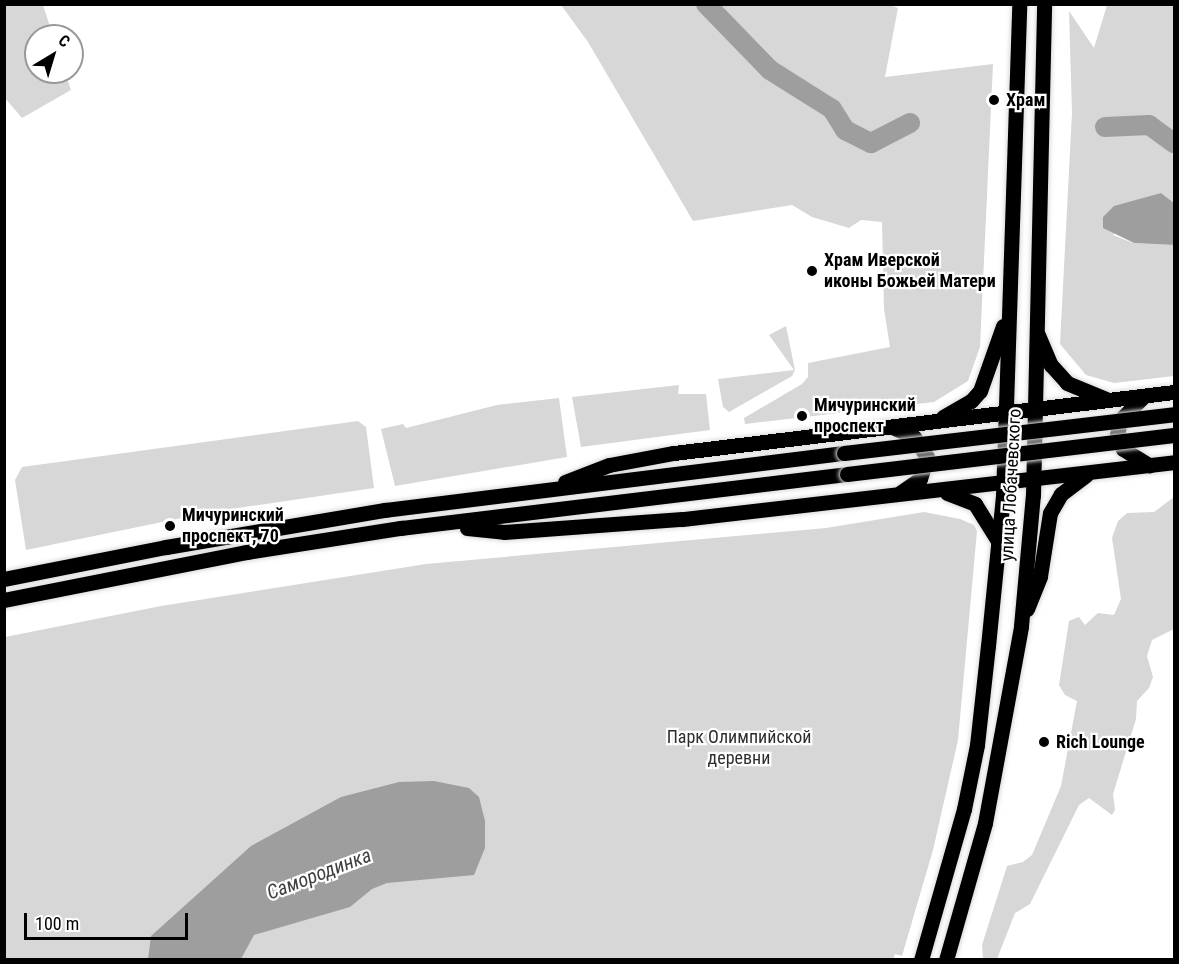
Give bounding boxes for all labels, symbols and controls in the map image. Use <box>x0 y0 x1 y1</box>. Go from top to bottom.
north arrow <box>24 24 84 84</box>
text: С <box>55 31 74 51</box>
place label: Храм <box>1006 89 1045 111</box>
marker: Храм <box>987 93 1001 107</box>
place label: Храм Иверской иконы Божьей Матери <box>824 250 996 292</box>
marker: Храм Иверской иконы Божьей Матери <box>805 264 819 278</box>
place label: Мичуринский проспект <box>814 395 916 438</box>
street label: улица Лобачевского <box>996 408 1026 562</box>
marker: Мичуринский проспект <box>795 409 809 423</box>
place label: Мичуринский проспект, 70 <box>182 505 284 548</box>
marker: Мичуринский проспект, 70 <box>163 519 177 533</box>
park label: Парк Олимпийской деревни <box>667 727 811 770</box>
place label: Rich Lounge <box>1056 731 1145 753</box>
marker: Rich Lounge <box>1037 735 1051 749</box>
water label: Самородинка <box>263 843 375 905</box>
scale bar <box>27 901 190 939</box>
text: 100 m <box>35 913 79 934</box>

